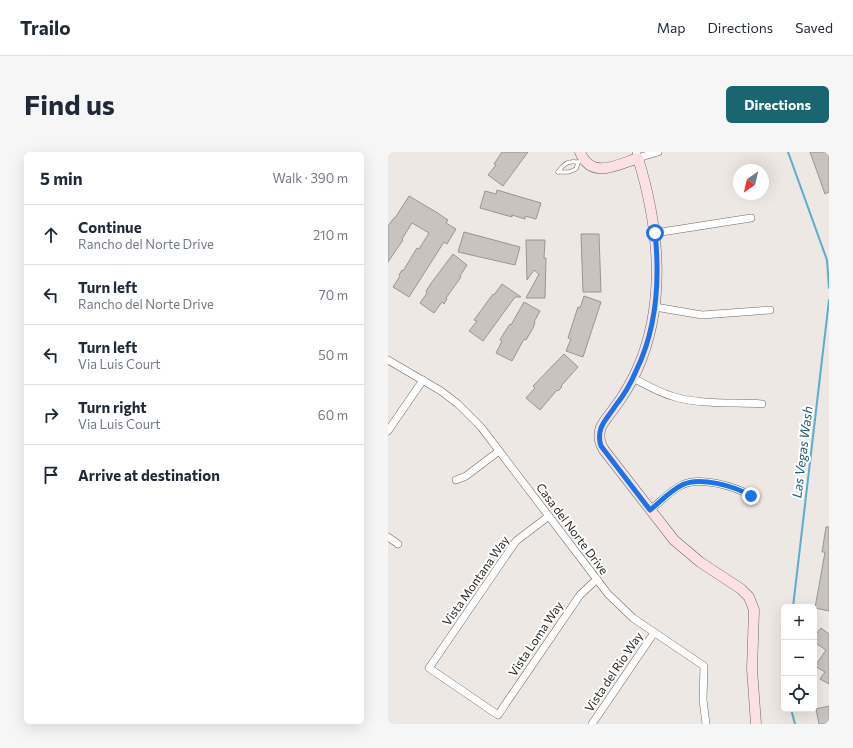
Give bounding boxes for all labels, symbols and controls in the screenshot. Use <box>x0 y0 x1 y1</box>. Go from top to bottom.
text: Trailo <box>20 16 71 39</box>
text: Map <box>657 19 686 36</box>
text: Directions <box>708 19 773 36</box>
text: Saved <box>795 19 833 36</box>
button: Directions <box>726 86 829 123</box>
text: Find us <box>24 87 115 121</box>
north arrow <box>733 164 769 200</box>
text: 5 min <box>40 168 83 189</box>
text: Walk · 390 m <box>273 170 348 186</box>
text: Continue <box>78 218 142 236</box>
icon: ahead <box>40 224 62 246</box>
route start <box>646 224 664 242</box>
text: 210 m <box>313 227 348 243</box>
text: Rancho del Norte Drive <box>78 236 214 252</box>
text: Turn left <box>78 278 137 296</box>
icon: left <box>40 284 62 306</box>
text: 70 m <box>319 287 348 303</box>
text: Rancho del Norte Drive <box>78 296 214 312</box>
text: Turn left <box>78 338 137 356</box>
icon: left <box>40 344 62 366</box>
text: 50 m <box>318 347 348 363</box>
text: Via Luis Court <box>78 356 160 372</box>
text: Turn right <box>78 398 147 416</box>
icon: right <box>40 404 62 426</box>
water label: Las Vegas Wash <box>788 405 816 499</box>
text: 60 m <box>318 407 348 423</box>
text: Via Luis Court <box>78 416 160 432</box>
icon: arrive <box>40 464 62 486</box>
text: Arrive at destination <box>78 466 220 484</box>
street label: Casa del Norte Drive <box>534 480 612 577</box>
route end <box>742 487 760 505</box>
street label: Vista Montana Way <box>439 533 511 628</box>
street label: Vista Loma Way <box>505 598 565 679</box>
map controls <box>781 604 817 712</box>
button: + <box>781 604 817 640</box>
street label: Vista del Rio Way <box>581 629 645 714</box>
button: − <box>781 640 817 676</box>
button: locate <box>781 676 817 712</box>

